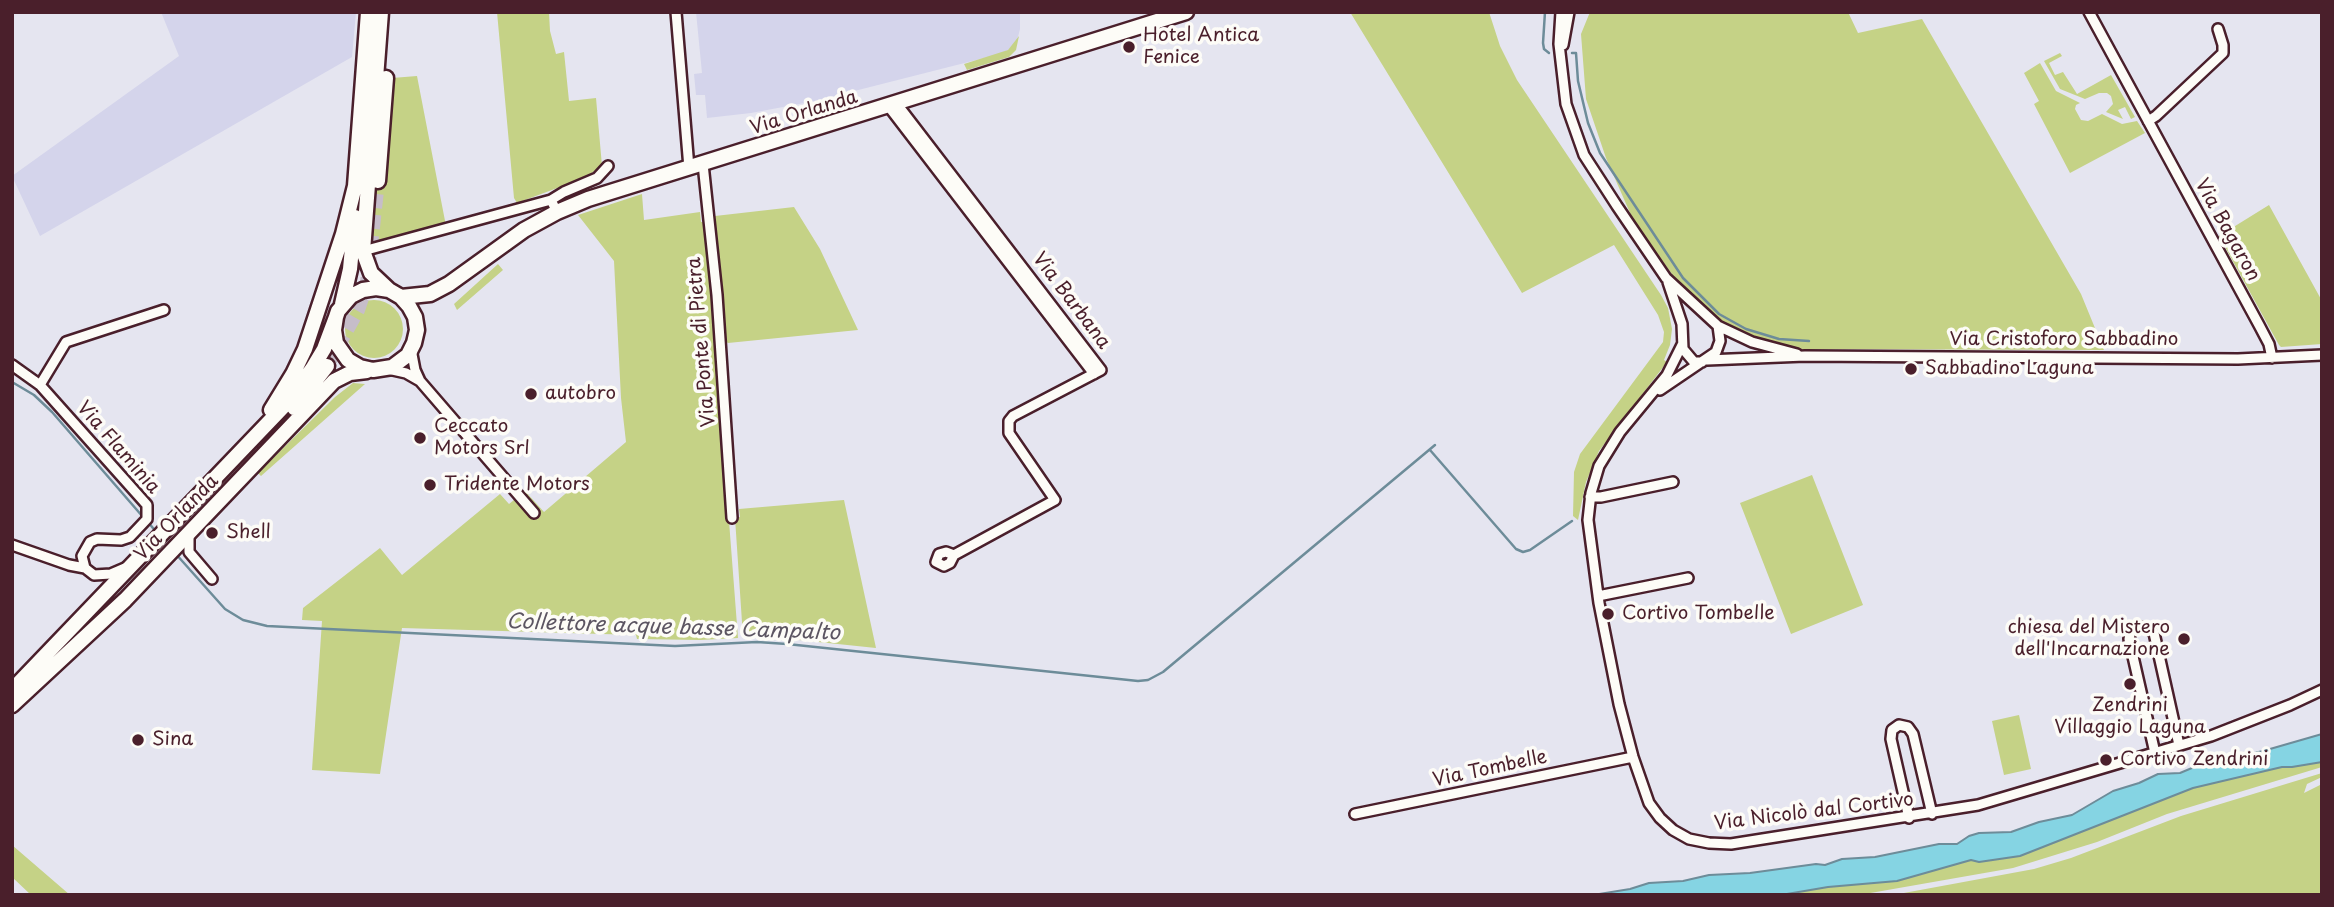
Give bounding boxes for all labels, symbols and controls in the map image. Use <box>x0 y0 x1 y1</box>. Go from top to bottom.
place label: Hotel Antica Fenice <box>1143 25 1259 69</box>
marker: Hotel Antica Fenice <box>1121 39 1137 55</box>
street label: Via Orlanda <box>748 86 860 140</box>
street label: Via Bagaron <box>2190 175 2264 285</box>
street label: Via Barbana <box>1027 248 1115 354</box>
street label: Via Ponte di Pietra <box>683 256 721 428</box>
street label: Via Cristoforo Sabbadino <box>1950 329 2178 351</box>
place label: Sabbadino Laguna <box>1925 358 2093 380</box>
marker: Sabbadino Laguna <box>1903 361 1919 377</box>
place label: autobro <box>545 383 616 405</box>
marker: autobro <box>523 386 539 402</box>
street label: Via Flaminia <box>72 397 164 499</box>
place label: Ceccato Motors Srl <box>434 416 530 460</box>
marker: Ceccato Motors Srl <box>412 430 428 446</box>
street label: Via Orlanda <box>130 470 224 566</box>
place label: Tridente Motors <box>444 474 590 496</box>
marker: Tridente Motors <box>422 477 438 493</box>
place label: Shell <box>226 522 271 544</box>
marker: Shell <box>204 525 220 541</box>
place label: Cortivo Tombelle <box>1622 603 1775 625</box>
marker: Cortivo Tombelle <box>1600 606 1616 622</box>
water label: Collettore acque basse Campalto <box>506 610 840 646</box>
place label: chiesa del Mistero dell'Incarnazione <box>2008 617 2170 661</box>
marker: chiesa del Mistero dell'Incarnazione <box>2176 631 2192 647</box>
marker: Zendrini Villaggio Laguna <box>2122 676 2138 692</box>
place label: Zendrini Villaggio Laguna <box>2054 695 2206 739</box>
place label: Sina <box>152 729 193 751</box>
marker: Sina <box>130 732 146 748</box>
street label: Via Tombelle <box>1431 746 1549 792</box>
place label: Cortivo Zendrini <box>2120 749 2269 771</box>
marker: Cortivo Zendrini <box>2098 752 2114 768</box>
street label: Via Nicolò dal Cortivo <box>1713 788 1915 836</box>

